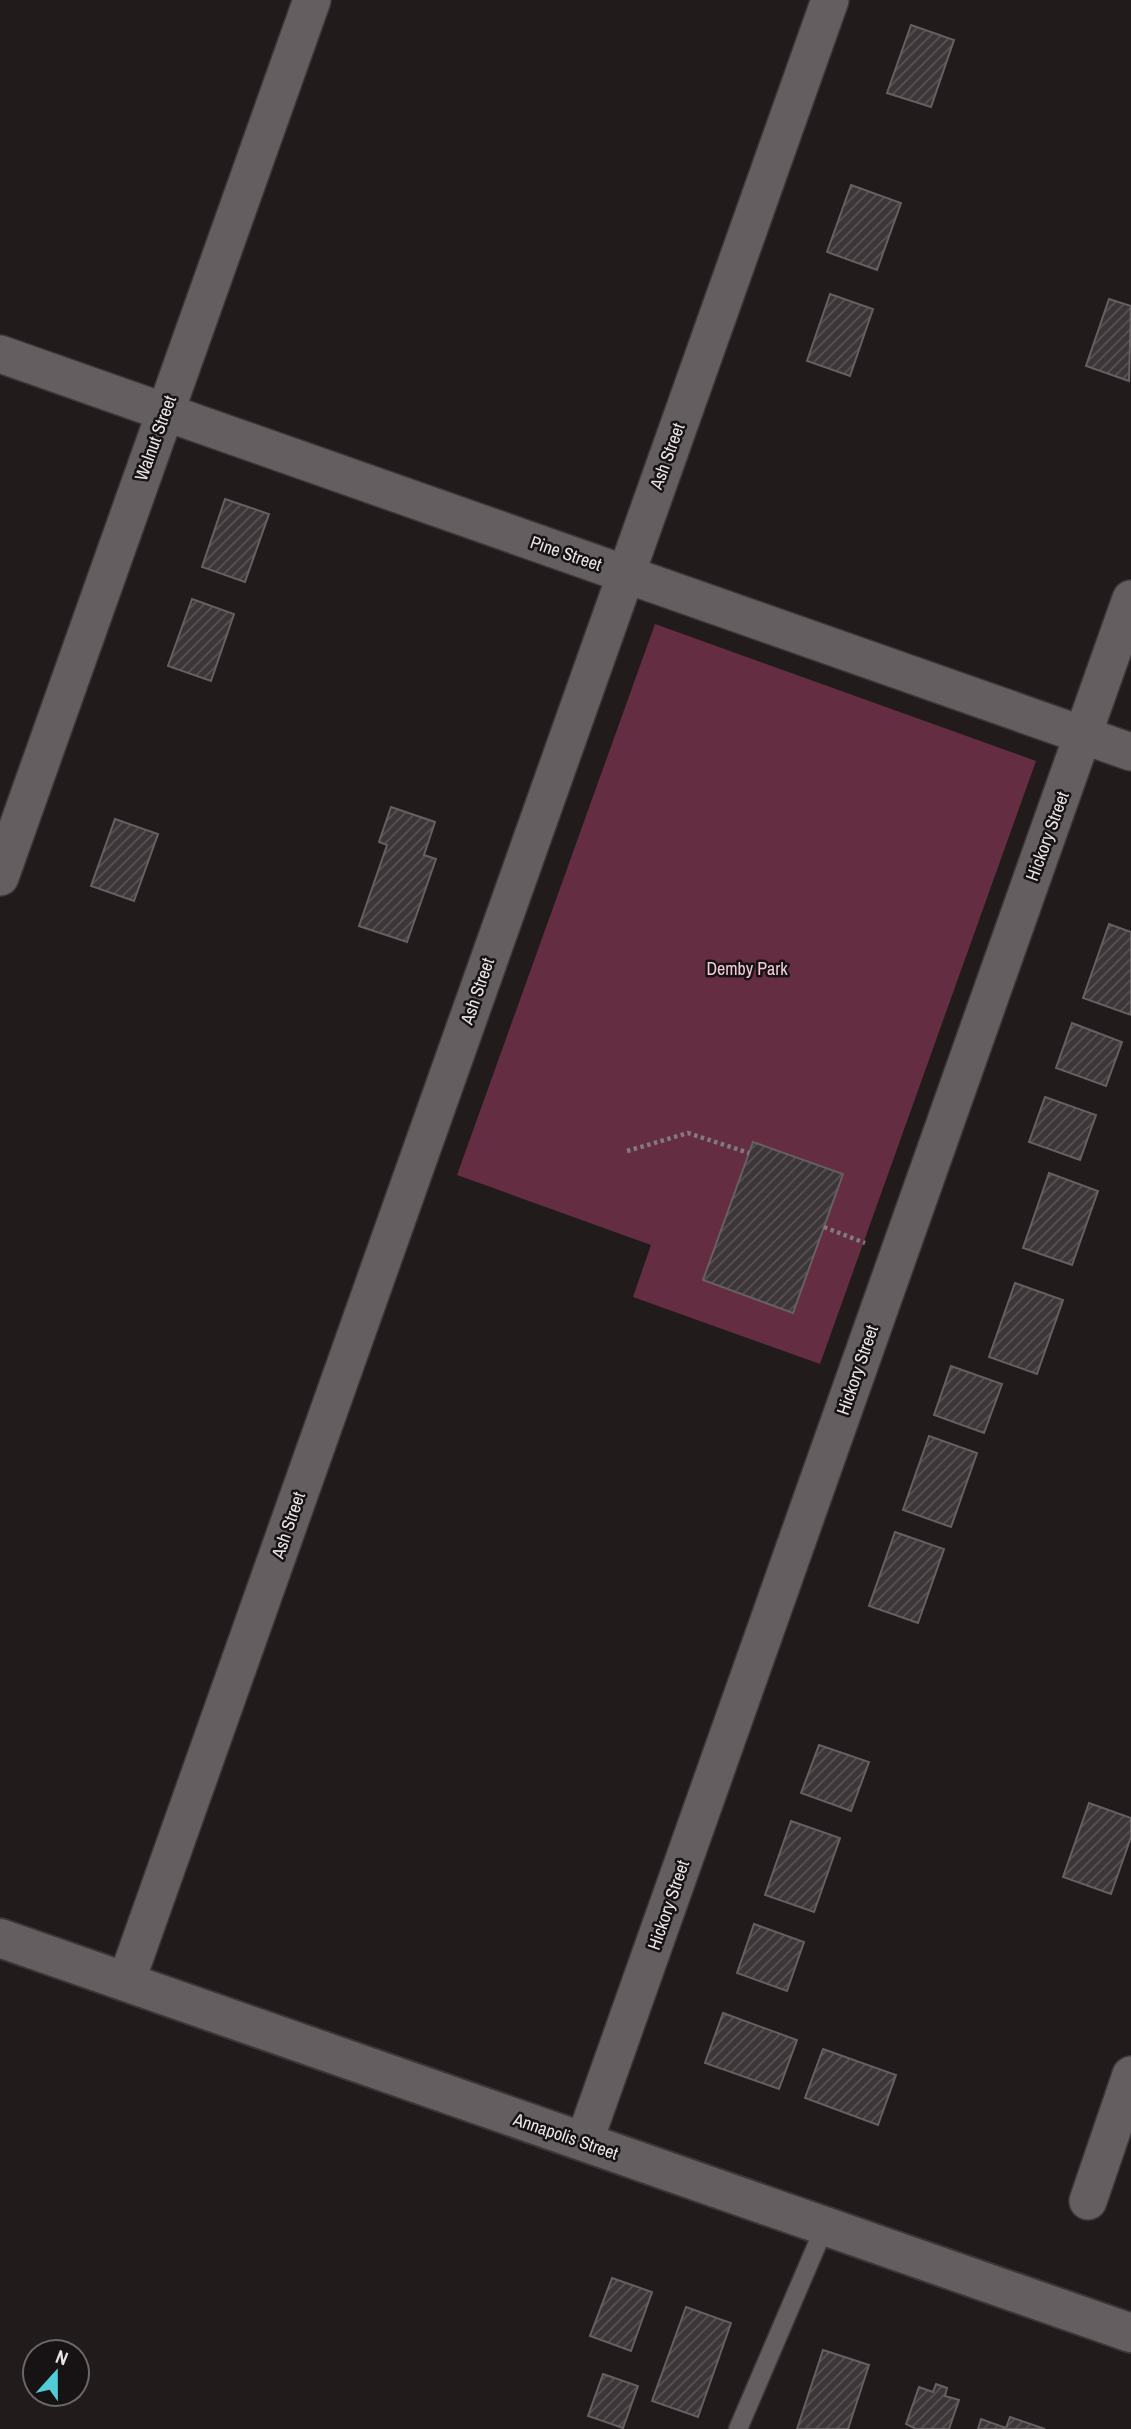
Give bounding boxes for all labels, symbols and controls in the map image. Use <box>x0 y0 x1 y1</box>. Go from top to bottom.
street label: Walnut Street <box>128 392 182 484</box>
street label: Ash Street <box>643 419 691 494</box>
street label: Pine Street <box>527 529 605 577</box>
street label: Hickory Street <box>1019 788 1075 884</box>
street label: Ash Street <box>454 954 500 1029</box>
park label: Demby Park <box>706 956 788 981</box>
street label: Hickory Street <box>830 1322 884 1418</box>
street label: Ash Street <box>265 1488 311 1563</box>
street label: Hickory Street <box>641 1857 695 1953</box>
street label: Annapolis Street <box>509 2106 622 2166</box>
north arrow <box>21 2338 91 2408</box>
text: N <box>52 2343 72 2371</box>

